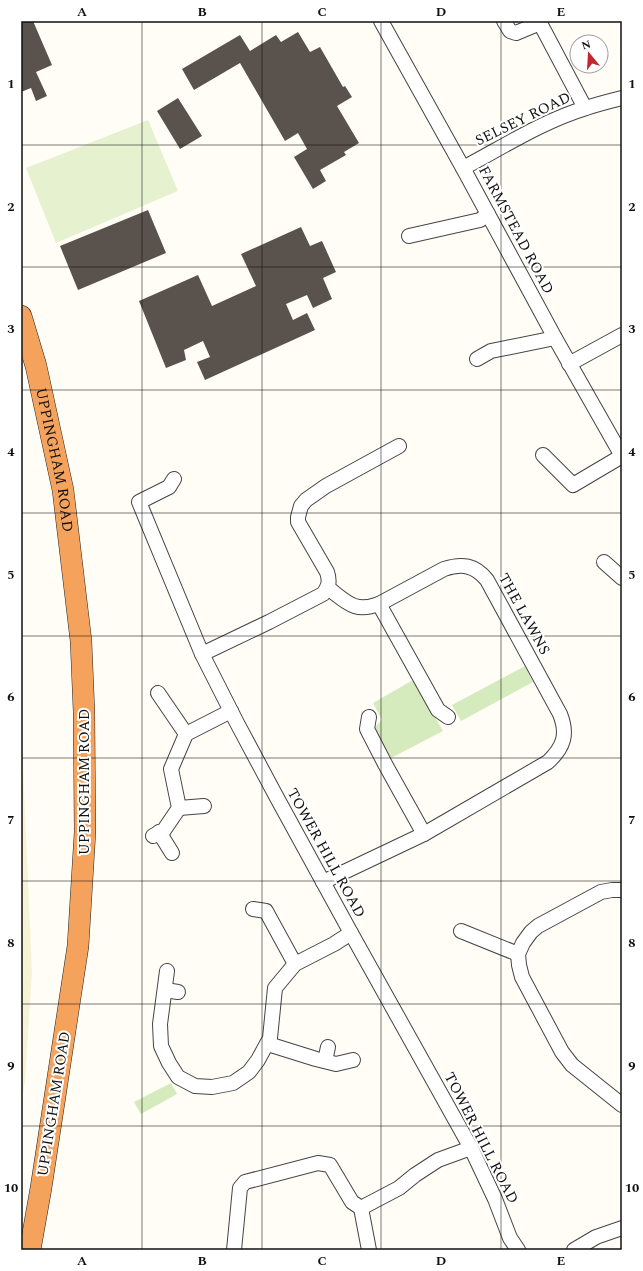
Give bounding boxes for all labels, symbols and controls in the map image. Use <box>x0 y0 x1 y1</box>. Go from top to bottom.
text: A <box>77 2 87 22</box>
text: B <box>197 2 207 22</box>
text: C <box>317 2 327 22</box>
text: D <box>436 2 446 22</box>
text: E <box>557 2 566 22</box>
north arrow <box>569 34 609 74</box>
text: N <box>579 35 593 54</box>
text: 1 <box>7 74 15 94</box>
text: 1 <box>628 74 636 94</box>
street label: SELSEY ROAD <box>471 86 575 152</box>
street label: FARMSTEAD ROAD <box>472 162 560 298</box>
text: 2 <box>7 197 15 217</box>
text: 2 <box>628 197 636 217</box>
text: 3 <box>7 319 15 339</box>
text: 3 <box>628 319 636 339</box>
street label: UPPINGHAM ROAD <box>30 385 79 533</box>
text: 4 <box>7 442 15 462</box>
text: 4 <box>628 442 636 462</box>
text: 5 <box>7 565 15 585</box>
text: 5 <box>628 565 636 585</box>
street label: THE LAWNS <box>492 569 556 659</box>
text: 6 <box>7 687 15 707</box>
text: 6 <box>628 687 636 707</box>
street label: UPPINGHAM ROAD <box>73 709 96 855</box>
street label: TOWER HILL ROAD <box>281 784 371 922</box>
text: 7 <box>7 810 15 830</box>
text: 7 <box>628 810 636 830</box>
text: 8 <box>7 933 15 953</box>
text: 8 <box>628 933 636 953</box>
street label: UPPINGHAM ROAD <box>31 1030 77 1178</box>
text: 9 <box>7 1056 15 1076</box>
text: 9 <box>628 1056 636 1076</box>
street label: TOWER HILL ROAD <box>438 1068 524 1208</box>
text: 10 <box>4 1178 18 1198</box>
text: 10 <box>625 1178 639 1198</box>
text: A <box>77 1251 87 1271</box>
text: B <box>197 1251 207 1271</box>
text: C <box>317 1251 327 1271</box>
text: D <box>436 1251 446 1271</box>
text: E <box>557 1251 566 1271</box>

